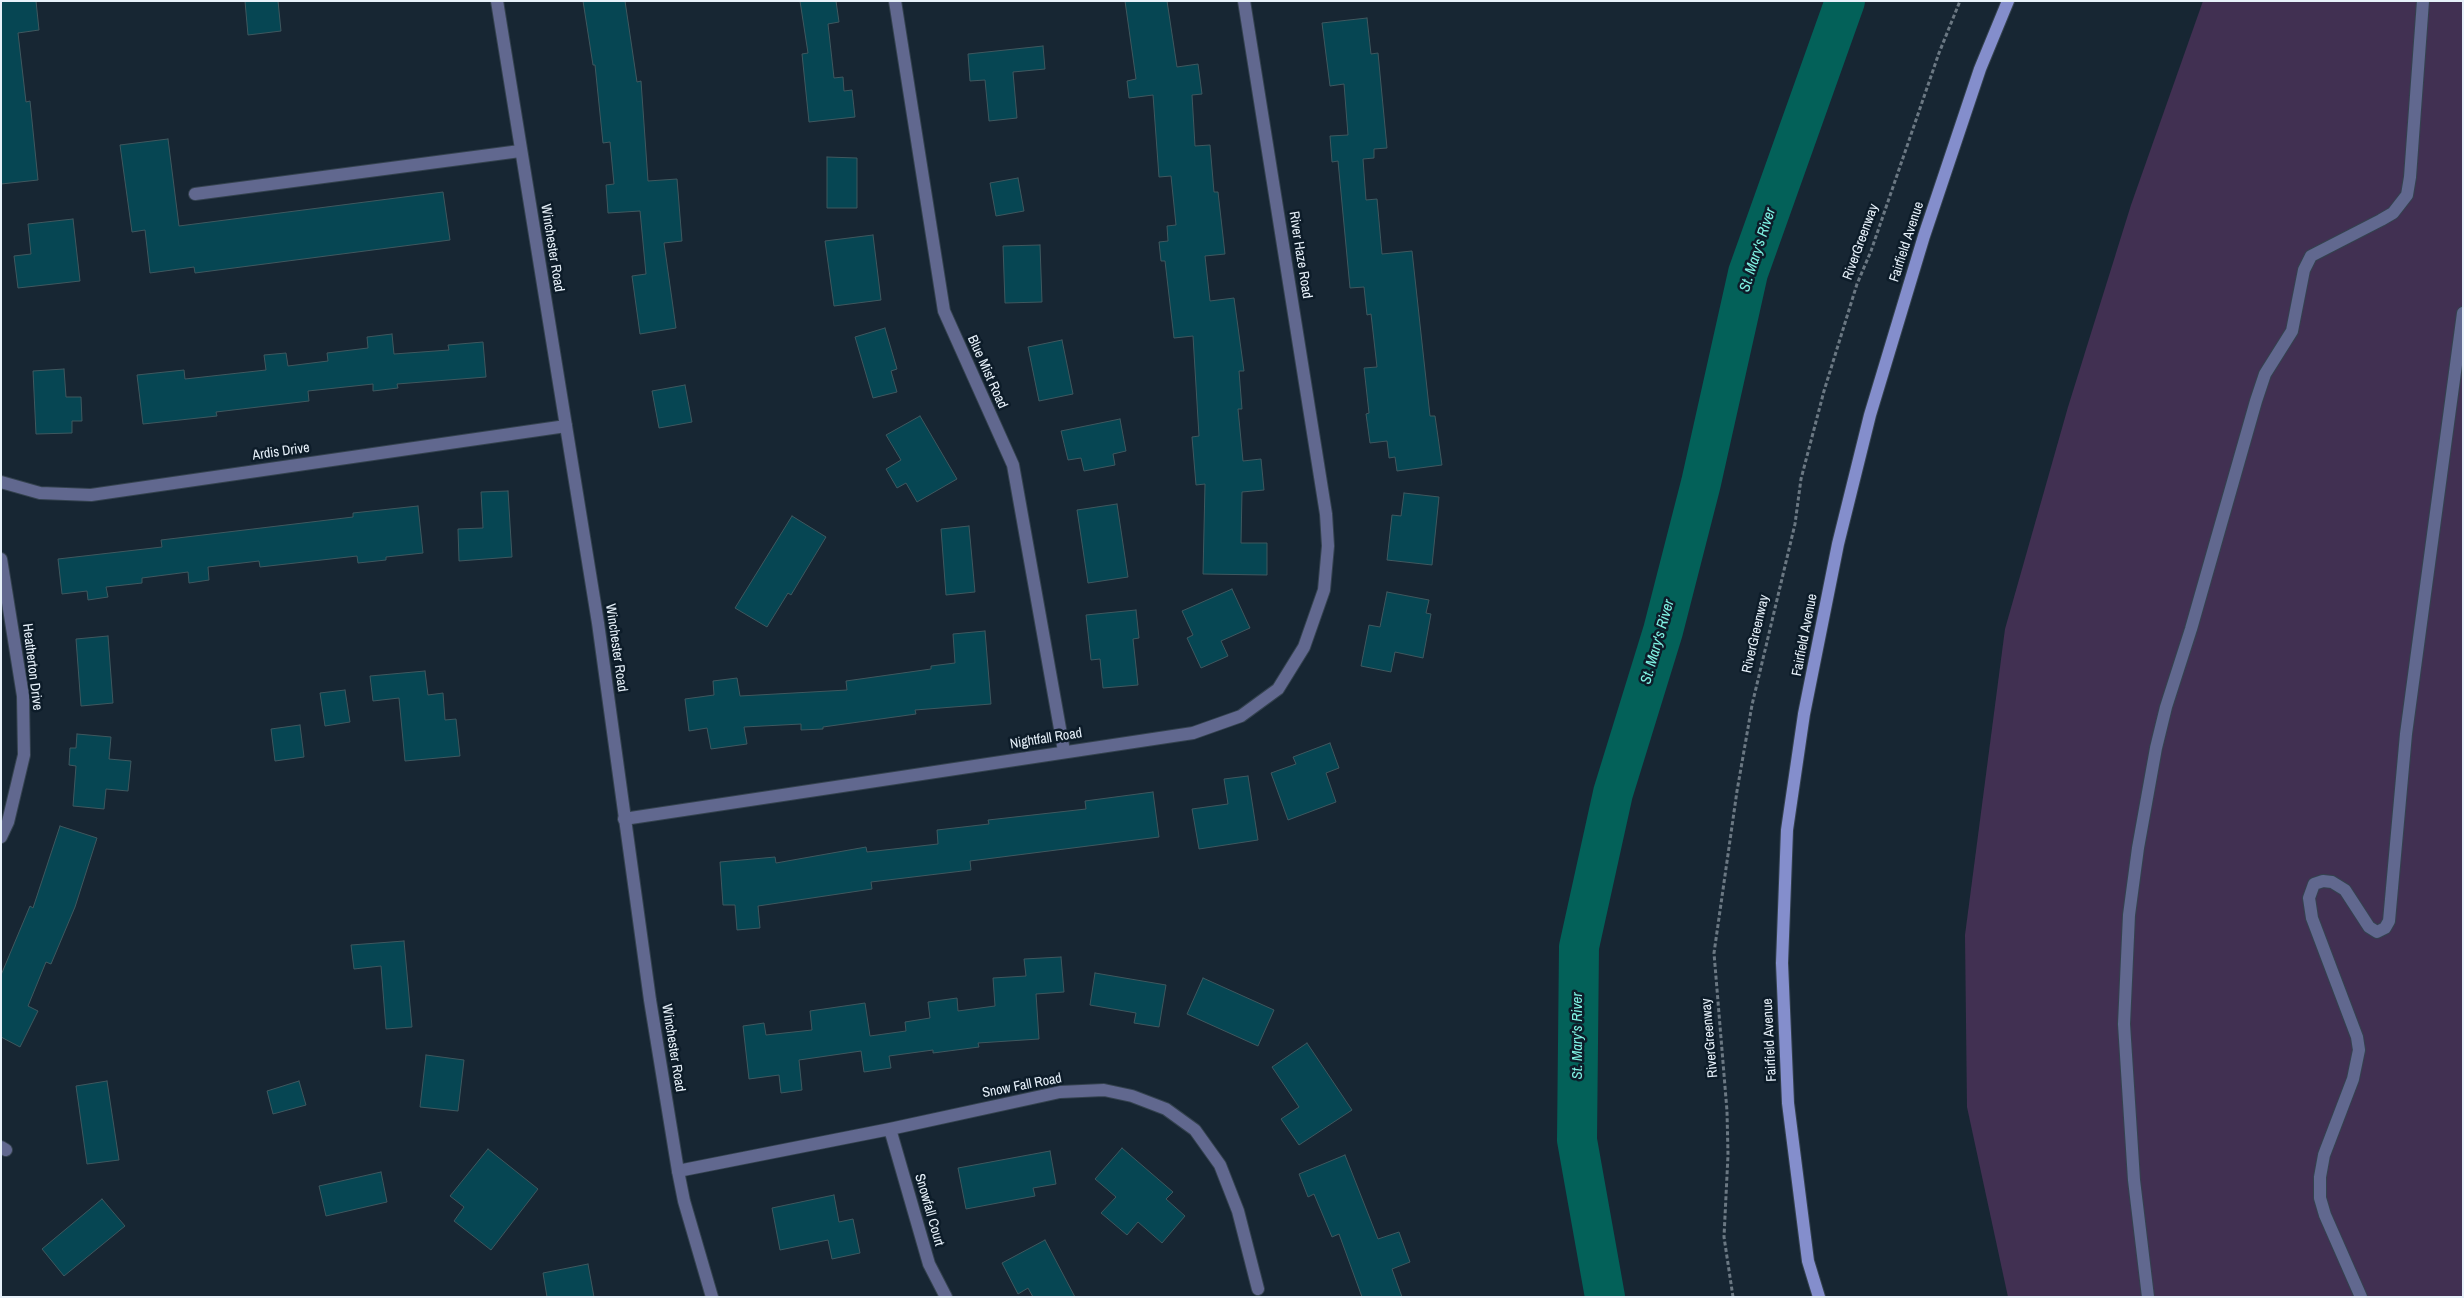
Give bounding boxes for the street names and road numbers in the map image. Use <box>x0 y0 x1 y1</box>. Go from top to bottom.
street label: Fairfield Avenue <box>1886 200 1928 284</box>
street label: RiverGreenway <box>1839 202 1883 282</box>
street label: Winchester Road <box>537 203 567 293</box>
street label: River Haze Road <box>1285 210 1315 300</box>
street label: Blue Mist Road <box>963 333 1011 411</box>
street label: Ardis Drive <box>251 440 311 464</box>
street label: Fairfield Avenue <box>1789 592 1821 678</box>
street label: RiverGreenway <box>1739 593 1773 675</box>
street label: Winchester Road <box>602 603 630 693</box>
street label: Heatherton Drive <box>18 623 46 711</box>
street label: Nightfall Road <box>1009 725 1083 753</box>
street label: RiverGreenway <box>1698 998 1722 1078</box>
street label: Fairfield Avenue <box>1759 998 1781 1082</box>
street label: Winchester Road <box>658 1003 688 1093</box>
street label: Snow Fall Road <box>981 1070 1063 1102</box>
street label: Snowfall Court <box>911 1172 947 1248</box>

